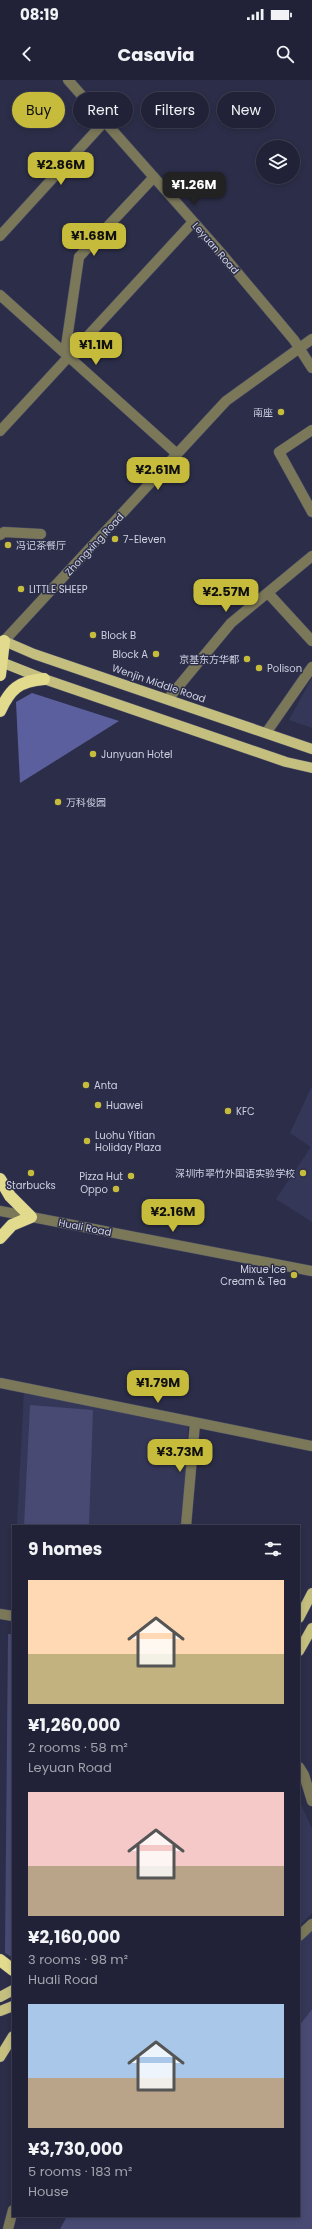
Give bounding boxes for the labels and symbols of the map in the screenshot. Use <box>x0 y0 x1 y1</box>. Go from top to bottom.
pin: ¥2.86M <box>28 152 94 186</box>
pin: ¥1.26M <box>161 172 227 206</box>
street label: Leyuan Road <box>189 219 242 278</box>
pin: ¥1.68M <box>61 223 127 257</box>
pin: ¥1.1M <box>68 332 124 366</box>
place label: 南座 <box>253 405 273 420</box>
marker: 南座 <box>276 407 286 417</box>
pin: ¥2.61M <box>125 457 191 491</box>
street label: Zhongxing Road <box>61 510 127 579</box>
place label: 7-Eleven <box>123 532 166 547</box>
marker: 7-Eleven <box>110 534 120 544</box>
place label: 冯记茶餐厅 <box>16 538 66 553</box>
marker: 冯记茶餐厅 <box>3 540 13 550</box>
pin: ¥2.57M <box>193 579 259 613</box>
place label: LITTLE SHEEP <box>29 582 88 597</box>
marker: LITTLE SHEEP <box>16 584 26 594</box>
place label: Block B <box>101 628 136 643</box>
marker: Block B <box>88 630 98 640</box>
place label: Block A <box>112 647 148 662</box>
marker: Block A <box>151 649 161 659</box>
place label: 京基东方华都 <box>179 652 239 667</box>
marker: 京基东方华都 <box>242 654 252 664</box>
street label: Wenjin Middle Road <box>110 660 208 707</box>
place label: Polison <box>267 661 302 676</box>
marker: Polison <box>254 663 264 673</box>
place label: Junyuan Hotel <box>101 747 173 762</box>
marker: Junyuan Hotel <box>88 749 98 759</box>
place label: 万科俊园 <box>66 795 106 810</box>
marker: 万科俊园 <box>53 797 63 807</box>
place label: Anta <box>94 1078 118 1093</box>
marker: Anta <box>81 1080 91 1090</box>
place label: Huawei <box>106 1098 143 1113</box>
marker: Huawei <box>93 1100 103 1110</box>
place label: KFC <box>236 1104 255 1119</box>
marker: KFC <box>223 1106 233 1116</box>
place label: Luohu Yitian Holiday Plaza <box>95 1128 161 1155</box>
marker: Luohu Yitian Holiday Plaza <box>82 1136 92 1146</box>
place label: 深圳市翠竹外国语实验学校 <box>175 1166 295 1181</box>
marker: Starbucks <box>26 1168 36 1178</box>
marker: 深圳市翠竹外国语实验学校 <box>298 1168 308 1178</box>
place label: Pizza Hut <box>79 1169 123 1184</box>
marker: Pizza Hut <box>126 1171 136 1181</box>
place label: Starbucks <box>6 1178 56 1193</box>
place label: Oppo <box>80 1182 108 1197</box>
marker: Oppo <box>111 1184 121 1194</box>
pin: ¥2.16M <box>140 1199 206 1233</box>
street label: Huali Road <box>57 1215 113 1240</box>
place label: Mixue Ice Cream & Tea <box>220 1262 286 1289</box>
marker: Mixue Ice Cream & Tea <box>289 1270 299 1280</box>
pin: ¥1.79M <box>125 1370 191 1404</box>
pin: ¥3.73M <box>147 1439 213 1473</box>

